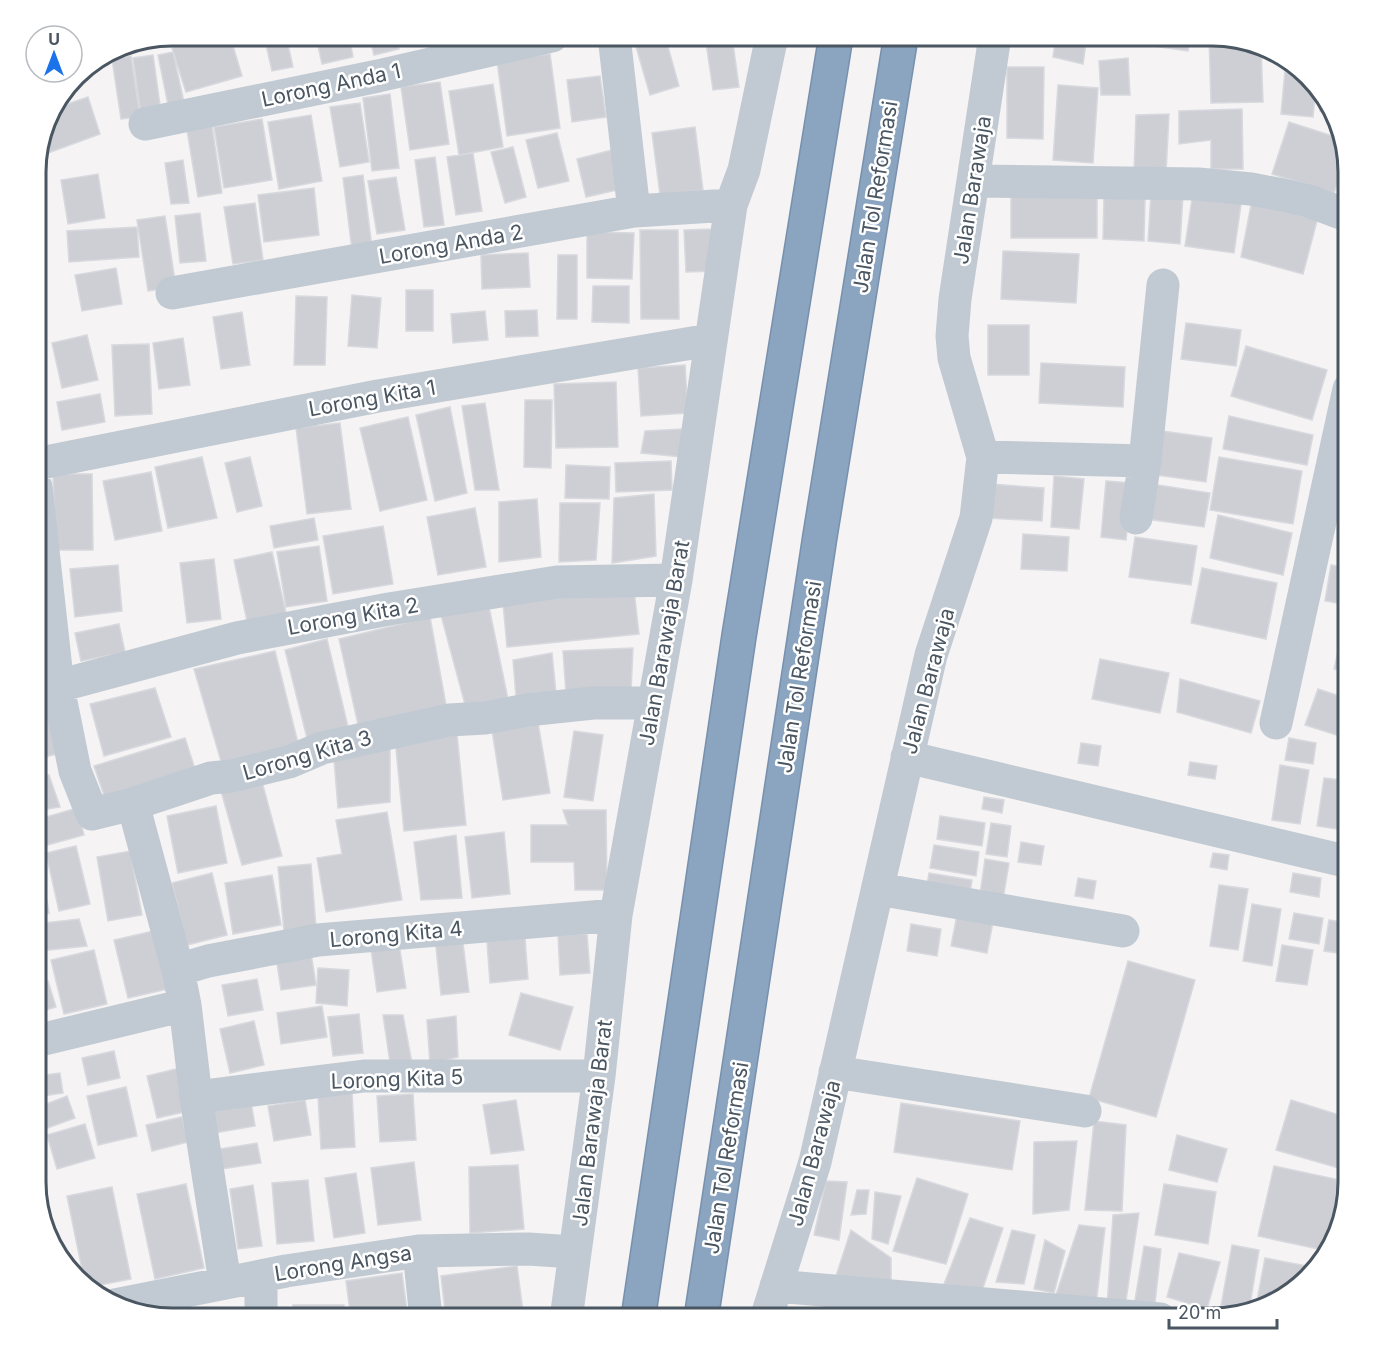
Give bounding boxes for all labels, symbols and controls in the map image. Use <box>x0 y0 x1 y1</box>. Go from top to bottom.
north arrow <box>24 24 84 84</box>
text: U <box>48 29 60 49</box>
street label: Lorong Anda 1 <box>259 58 403 112</box>
street label: Jalan Tol Reformasi <box>847 99 903 295</box>
street label: Jalan Barawaja <box>948 114 996 266</box>
street label: Lorong Anda 2 <box>377 219 525 269</box>
street label: Lorong Kita 1 <box>307 375 437 421</box>
street label: Jalan Barawaja Barat <box>634 538 694 748</box>
street label: Jalan Tol Reformasi <box>771 579 827 775</box>
street label: Lorong Kita 2 <box>285 592 421 640</box>
street label: Jalan Barawaja <box>897 605 959 757</box>
street label: Lorong Kita 3 <box>240 725 374 785</box>
street label: Lorong Kita 4 <box>328 916 464 952</box>
street label: Jalan Barawaja Barat <box>567 1018 617 1228</box>
street label: Jalan Tol Reformasi <box>698 1060 754 1256</box>
street label: Lorong Kita 5 <box>330 1064 464 1094</box>
street label: Jalan Barawaja <box>783 1077 845 1229</box>
street label: Lorong Angsa <box>273 1240 413 1286</box>
scale bar <box>1169 1292 1277 1330</box>
text: 20 m <box>1178 1302 1221 1323</box>

